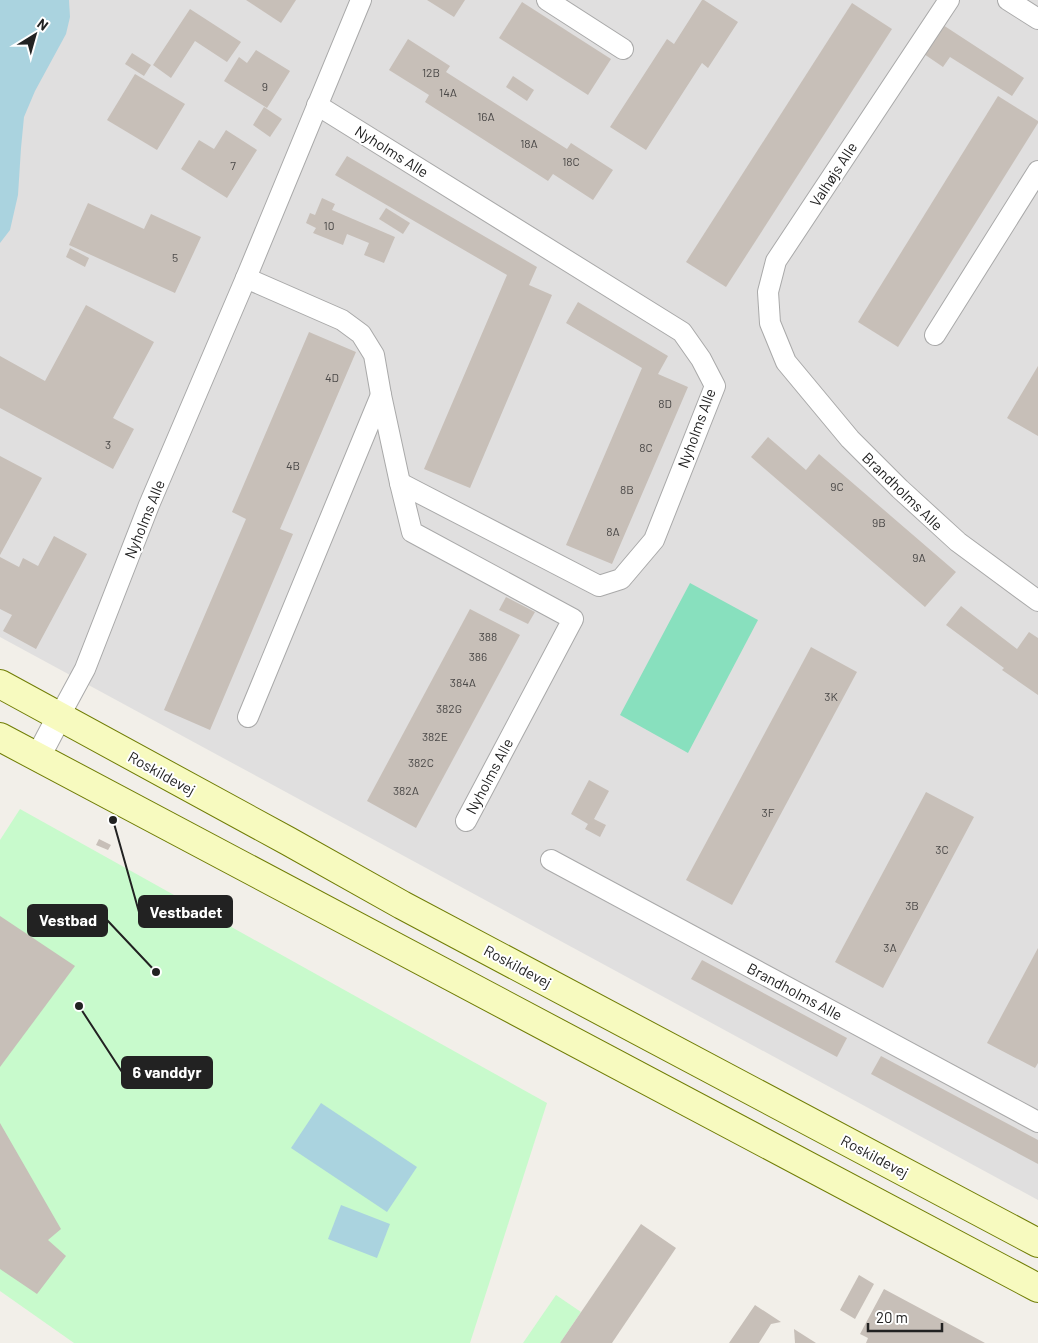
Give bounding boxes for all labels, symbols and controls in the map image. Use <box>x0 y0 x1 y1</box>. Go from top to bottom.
north arrow <box>10 10 60 60</box>
text: N <box>34 15 52 34</box>
house number: 12B <box>422 65 440 79</box>
house number: 9 <box>262 79 268 93</box>
house number: 14A <box>439 85 457 99</box>
house number: 16A <box>477 109 495 123</box>
street label: Nyholms Alle <box>352 121 432 181</box>
house number: 18A <box>520 136 538 150</box>
street label: Valhøjs Alle <box>806 138 860 210</box>
house number: 18C <box>562 154 580 168</box>
house number: 7 <box>230 158 236 172</box>
house number: 10 <box>324 218 334 232</box>
house number: 5 <box>172 250 178 264</box>
house number: 4D <box>325 370 339 384</box>
street label: Nyholms Alle <box>673 386 719 470</box>
house number: 8D <box>658 396 672 410</box>
house number: 3 <box>105 437 111 451</box>
house number: 8C <box>639 440 653 454</box>
street label: Brandholms Alle <box>859 448 947 534</box>
house number: 4B <box>286 458 300 472</box>
street label: Nyholms Alle <box>120 477 168 561</box>
house number: 9C <box>830 479 844 493</box>
house number: 8B <box>620 482 634 496</box>
house number: 9B <box>872 515 886 529</box>
house number: 8A <box>606 524 620 538</box>
house number: 9A <box>912 550 926 564</box>
house number: 388 <box>479 629 497 643</box>
house number: 386 <box>469 649 487 663</box>
house number: 384A <box>450 675 476 689</box>
house number: 3K <box>824 689 838 703</box>
house number: 382G <box>436 701 462 715</box>
house number: 382E <box>422 729 448 743</box>
street label: Nyholms Alle <box>462 735 516 817</box>
street label: Roskildevej <box>125 747 199 799</box>
house number: 382C <box>408 755 434 769</box>
house number: 382A <box>393 783 419 797</box>
house number: 3F <box>762 805 775 819</box>
house number: 3C <box>935 842 949 856</box>
callout: Vestbadet <box>139 896 232 927</box>
house number: 3B <box>905 898 919 912</box>
text: Vestbadet <box>150 902 222 921</box>
callout: Vestbad <box>28 905 107 936</box>
text: Vestbad <box>39 910 97 929</box>
house number: 3A <box>883 940 897 954</box>
street label: Roskildevej <box>481 941 555 991</box>
street label: Brandholms Alle <box>744 958 846 1024</box>
callout: 6 vanddyr <box>122 1057 212 1088</box>
text: 6 vanddyr <box>132 1062 202 1081</box>
street label: Roskildevej <box>838 1131 912 1181</box>
scale bar <box>868 1300 942 1332</box>
text: 20 m <box>876 1308 908 1326</box>

